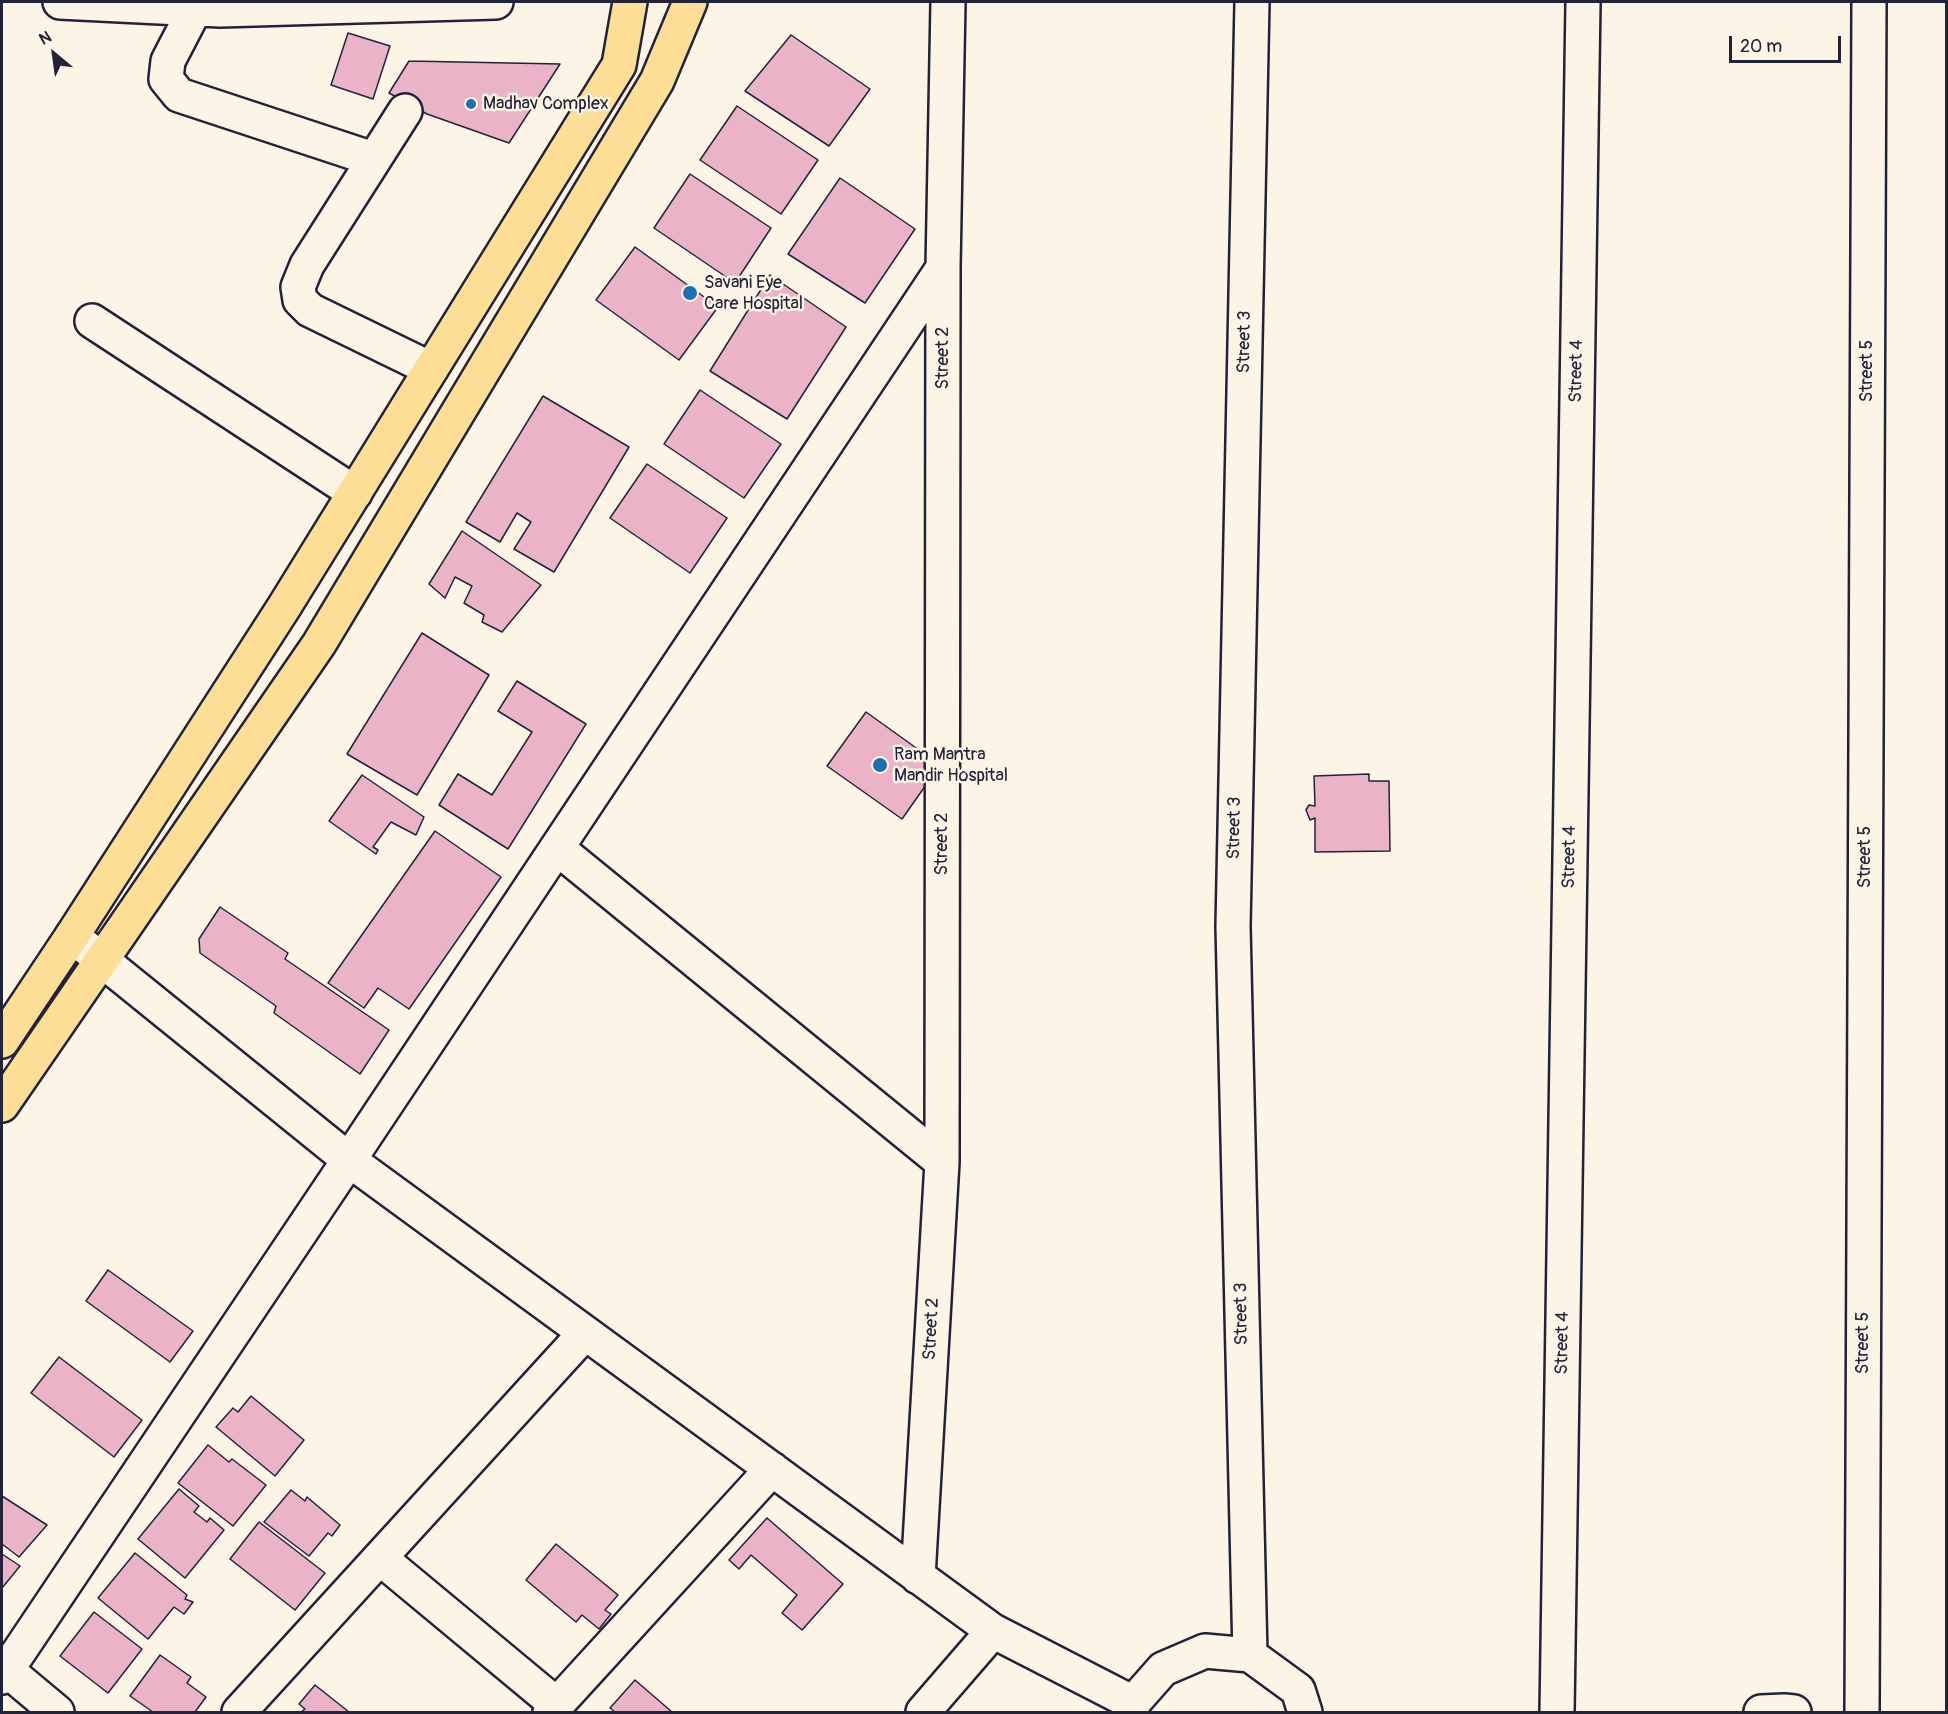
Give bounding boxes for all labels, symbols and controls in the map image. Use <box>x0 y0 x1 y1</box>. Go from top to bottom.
north arrow <box>24 24 84 84</box>
scale bar <box>1732 24 1844 62</box>
text: N <box>36 27 55 50</box>
text: 20 m <box>1740 35 1782 58</box>
place label: Madhav Complex <box>483 93 609 115</box>
marker: Madhav Complex <box>464 97 478 111</box>
place label: Savani Eye Care Hospital <box>704 272 803 314</box>
marker: Savani Eye Care Hospital <box>681 284 699 302</box>
street label: Street 3 <box>1234 310 1256 374</box>
street label: Street 2 <box>932 327 954 389</box>
street label: Street 4 <box>1566 339 1588 403</box>
street label: Street 5 <box>1856 340 1878 402</box>
place label: Ram Mantra Mandir Hospital <box>894 744 1008 786</box>
marker: Ram Mantra Mandir Hospital <box>871 756 889 774</box>
street label: Street 3 <box>1224 796 1246 860</box>
street label: Street 2 <box>931 813 953 875</box>
street label: Street 4 <box>1559 825 1581 889</box>
street label: Street 5 <box>1854 826 1876 888</box>
street label: Street 3 <box>1231 1282 1253 1346</box>
street label: Street 2 <box>920 1297 944 1361</box>
street label: Street 4 <box>1552 1311 1574 1375</box>
street label: Street 5 <box>1852 1312 1874 1374</box>

